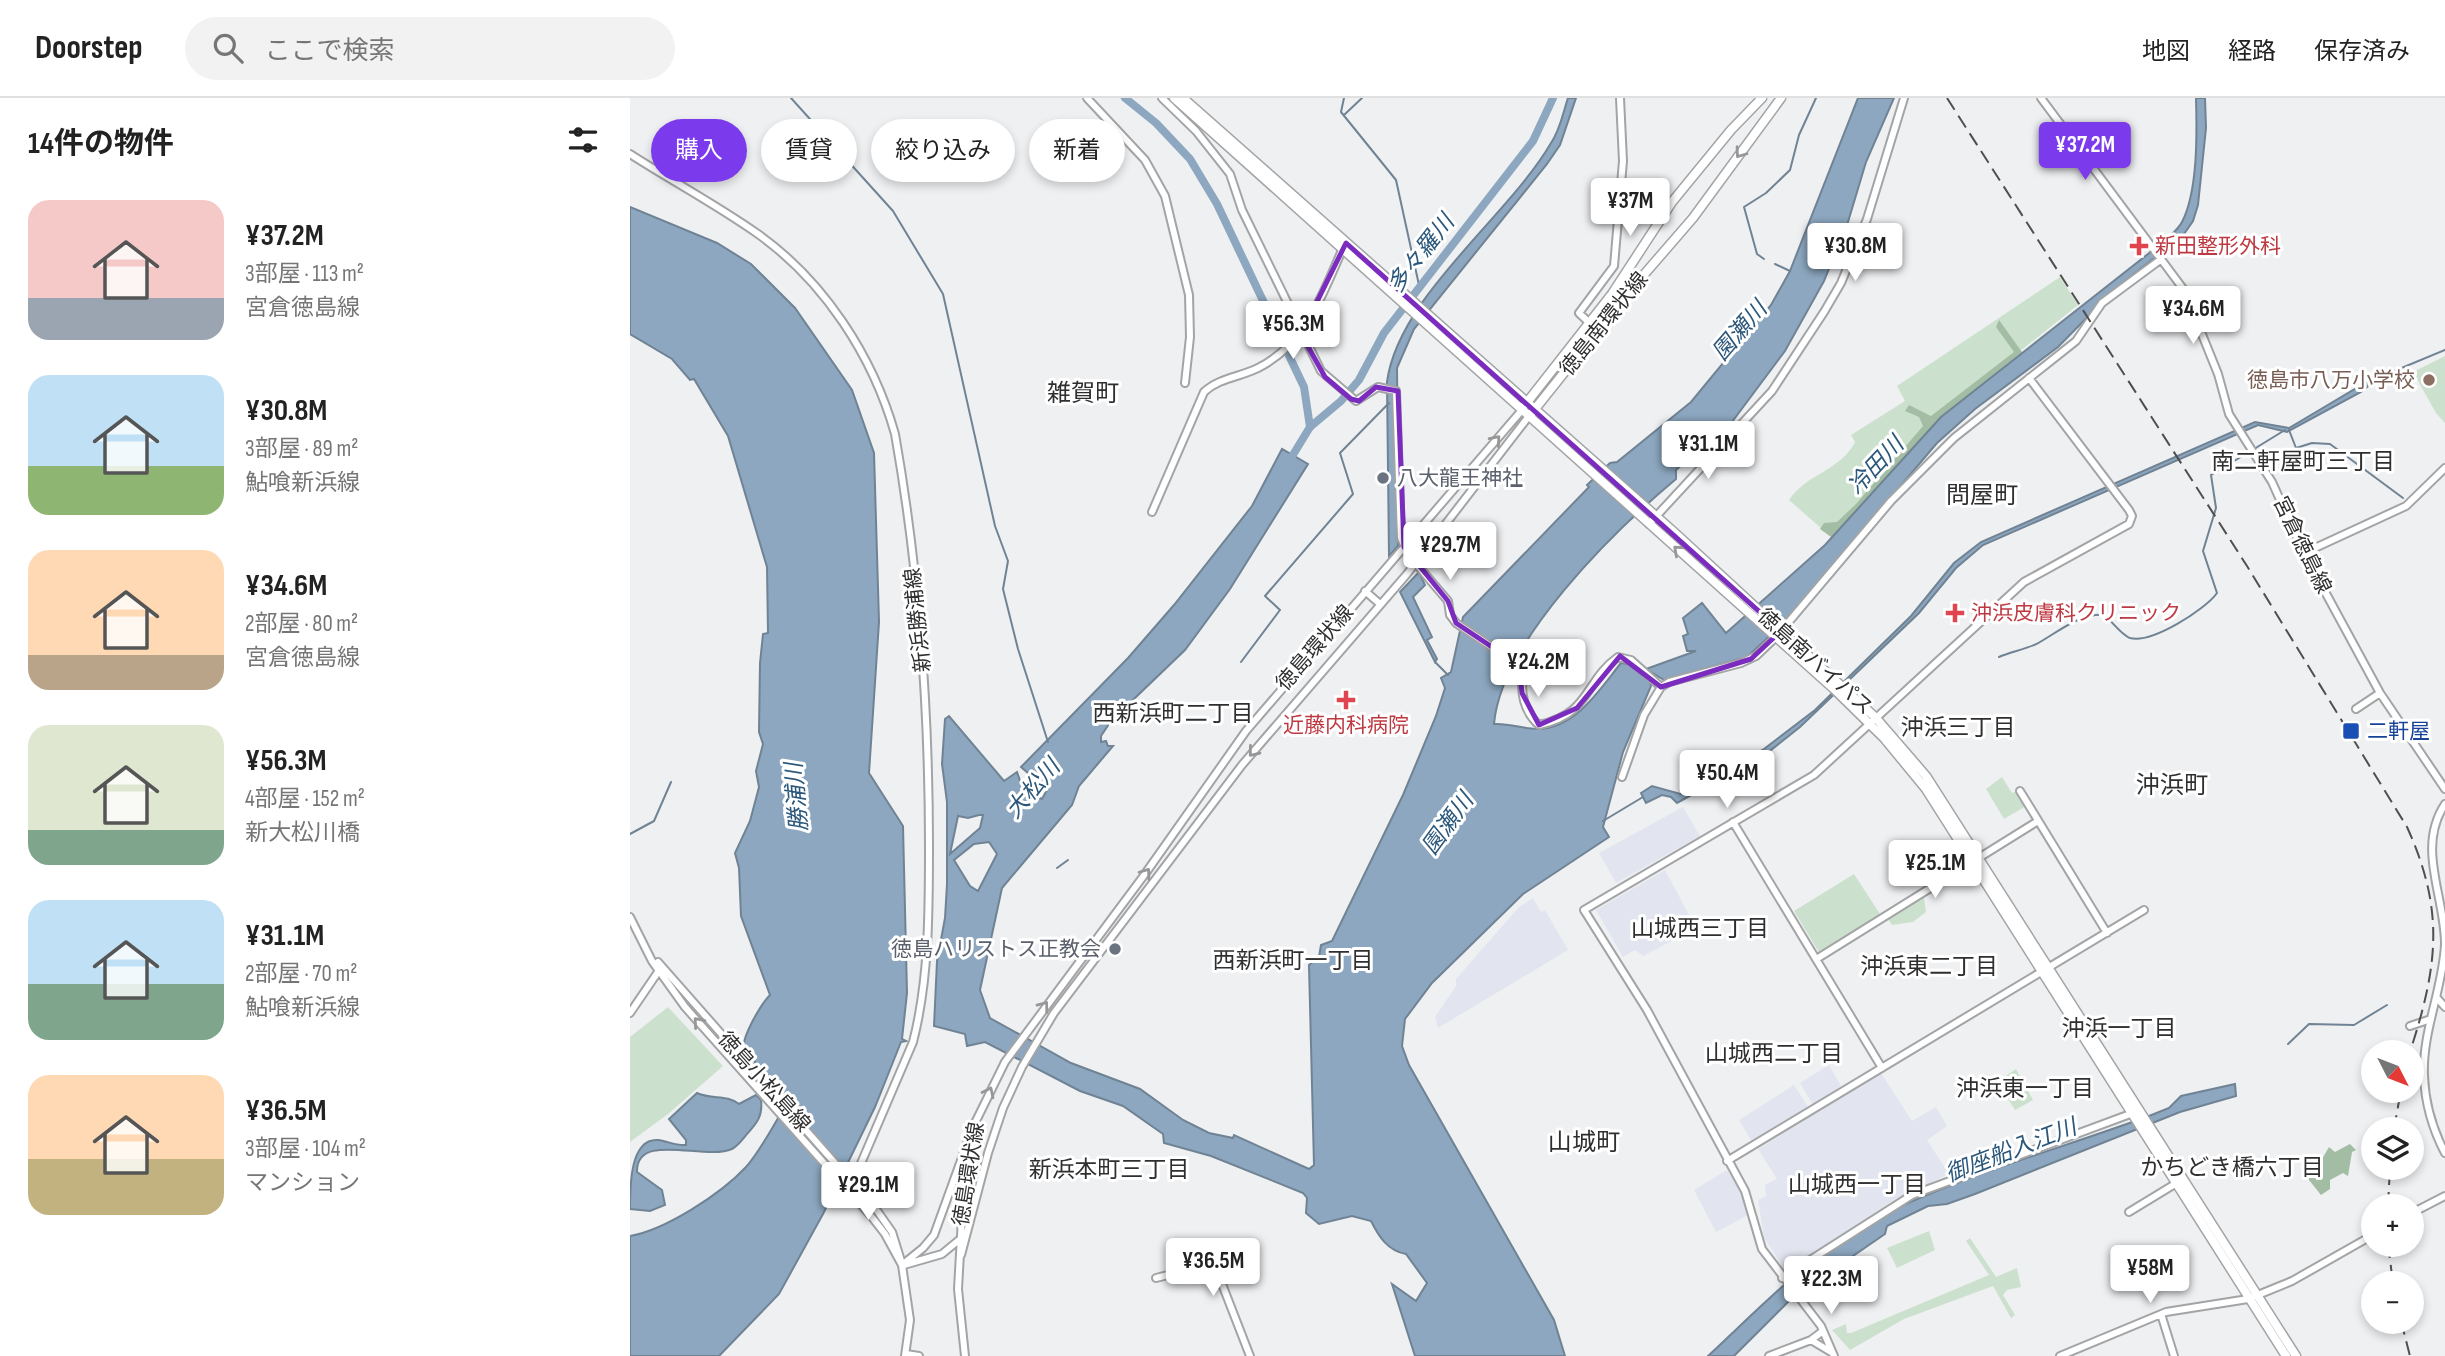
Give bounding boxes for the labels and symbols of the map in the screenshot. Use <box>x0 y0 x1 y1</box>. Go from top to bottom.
pin: ¥37.2M <box>2028 122 2142 182</box>
one-way arrow <box>1736 145 1748 158</box>
pin: ¥37M <box>1589 178 1671 238</box>
water label: 多々羅川 <box>1382 207 1462 299</box>
pin: ¥30.8M <box>1798 223 1912 283</box>
place label: 新田整形外科 <box>2155 234 2281 259</box>
marker: 新田整形外科 <box>2129 236 2149 256</box>
street label: 徳島南環状線 <box>1555 267 1653 381</box>
pin: ¥34.6M <box>2136 286 2250 346</box>
water label: 園瀬川 <box>1707 294 1775 366</box>
pin: ¥56.3M <box>1236 302 1350 361</box>
place label: 徳島市八万小学校 <box>2247 368 2415 393</box>
marker: 徳島市八万小学校 <box>2421 372 2437 388</box>
district label: 雑賀町 <box>1047 379 1119 408</box>
pin: ¥31.1M <box>1651 422 1765 481</box>
water label: 冷田川 <box>1842 429 1912 501</box>
one-way arrow <box>1488 435 1500 448</box>
district label: 南二軒屋町三丁目 <box>2211 448 2395 476</box>
place label: 八大龍王神社 <box>1397 466 1523 491</box>
marker: 八大龍王神社 <box>1375 470 1391 486</box>
district label: 問屋町 <box>1946 481 2018 510</box>
street label: 宮倉徳島線 <box>2268 492 2336 598</box>
pin: ¥29.7M <box>1393 522 1507 582</box>
one-way arrow <box>1673 546 1686 558</box>
street label: 新浜勝浦線 <box>900 566 936 674</box>
street label: 徳島環状線 <box>1271 600 1359 696</box>
place label: 沖浜皮膚科クリニック <box>1971 601 2181 626</box>
marker: 沖浜皮膚科クリニック <box>1945 603 1965 623</box>
street label: 徳島南バイパス <box>1752 604 1878 720</box>
pin: ¥24.2M <box>1481 640 1595 699</box>
marker: 近藤内科病院 <box>1336 690 1356 710</box>
district label: 西新浜町二丁目 <box>1093 700 1254 728</box>
place label: 近藤内科病院 <box>1283 713 1409 738</box>
district label: 沖浜三丁目 <box>1901 714 2016 742</box>
place label: 二軒屋 <box>2367 719 2430 744</box>
marker: 二軒屋 <box>2341 721 2361 741</box>
one-way arrow <box>1248 745 1261 757</box>
pin: ¥50.4M <box>1670 750 1784 810</box>
water label: 大松川 <box>1000 752 1068 824</box>
water label: 勝浦川 <box>780 758 814 833</box>
district label: 沖浜町 <box>2136 771 2208 800</box>
water label: 園瀬川 <box>1416 785 1481 860</box>
pin: ¥25.1M <box>1878 840 1992 900</box>
one-way arrow <box>1137 868 1150 881</box>
district label: 山城西三丁目 <box>1631 915 1769 943</box>
place label: 徳島ハリストス正教会 <box>891 937 1101 962</box>
marker: 徳島ハリストス正教会 <box>1107 941 1123 957</box>
district label: 西新浜町一丁目 <box>1213 947 1374 975</box>
district label: 沖浜東二丁目 <box>1860 953 1998 981</box>
one-way arrow <box>1036 1001 1049 1014</box>
district label: 沖浜一丁目 <box>2062 1015 2177 1043</box>
one-way arrow <box>694 1017 706 1030</box>
street label: 徳島小松島線 <box>713 1027 815 1137</box>
district label: 山城西二丁目 <box>1705 1040 1843 1068</box>
north arrow <box>2361 1040 2424 1102</box>
district label: 沖浜東一丁目 <box>1956 1075 2094 1103</box>
one-way arrow <box>980 1087 994 1099</box>
water label: 御座船入江川 <box>1942 1112 2083 1189</box>
street label: 徳島環状線 <box>948 1120 990 1228</box>
district label: 山城町 <box>1548 1128 1620 1157</box>
district label: かちどき橋六丁目 <box>2140 1154 2324 1182</box>
district label: 新浜本町三丁目 <box>1029 1156 1190 1184</box>
pin: ¥29.1M <box>811 1162 925 1222</box>
district label: 山城西一丁目 <box>1788 1171 1926 1199</box>
pin: ¥36.5M <box>1156 1238 1270 1298</box>
pin: ¥58M <box>2109 1246 2191 1305</box>
pin: ¥22.3M <box>1774 1256 1888 1316</box>

